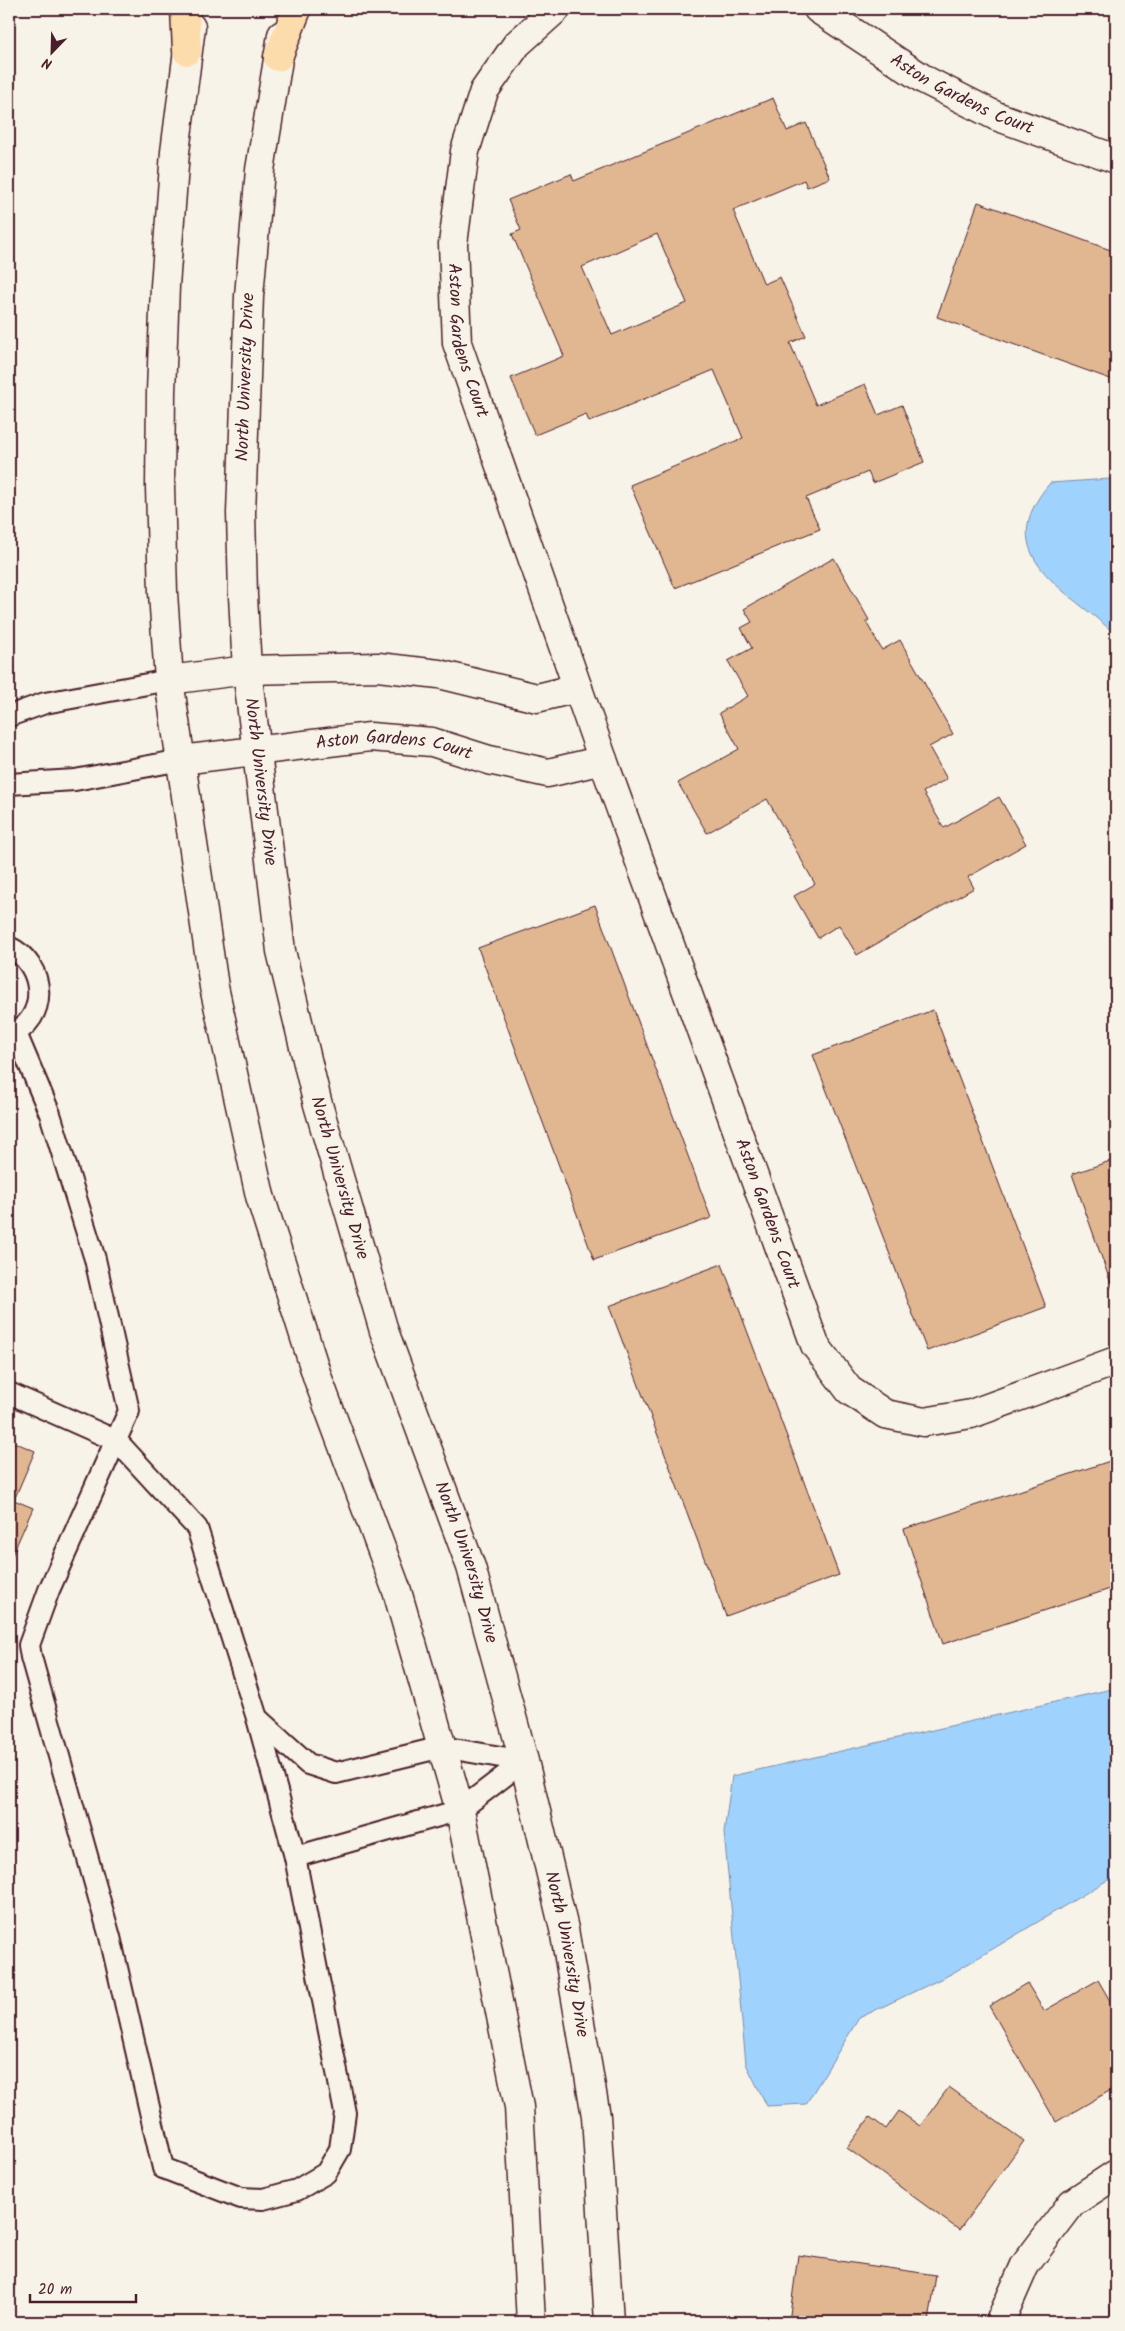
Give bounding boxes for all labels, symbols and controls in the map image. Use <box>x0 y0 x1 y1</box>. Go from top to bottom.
north arrow <box>28 28 78 78</box>
street label: Aston Gardens Court <box>884 46 1039 143</box>
text: N <box>39 51 56 75</box>
street label: Aston Gardens Court <box>439 263 497 423</box>
street label: North University Drive <box>229 292 263 462</box>
street label: North University Drive <box>236 696 285 867</box>
street label: Aston Gardens Court <box>314 722 477 769</box>
street label: North University Drive <box>302 1093 377 1263</box>
street label: Aston Gardens Court <box>727 1134 808 1294</box>
street label: North University Drive <box>426 1477 506 1646</box>
street label: North University Drive <box>536 1868 597 2040</box>
scale bar <box>30 2271 136 2303</box>
text: 20 m <box>38 2278 72 2302</box>

